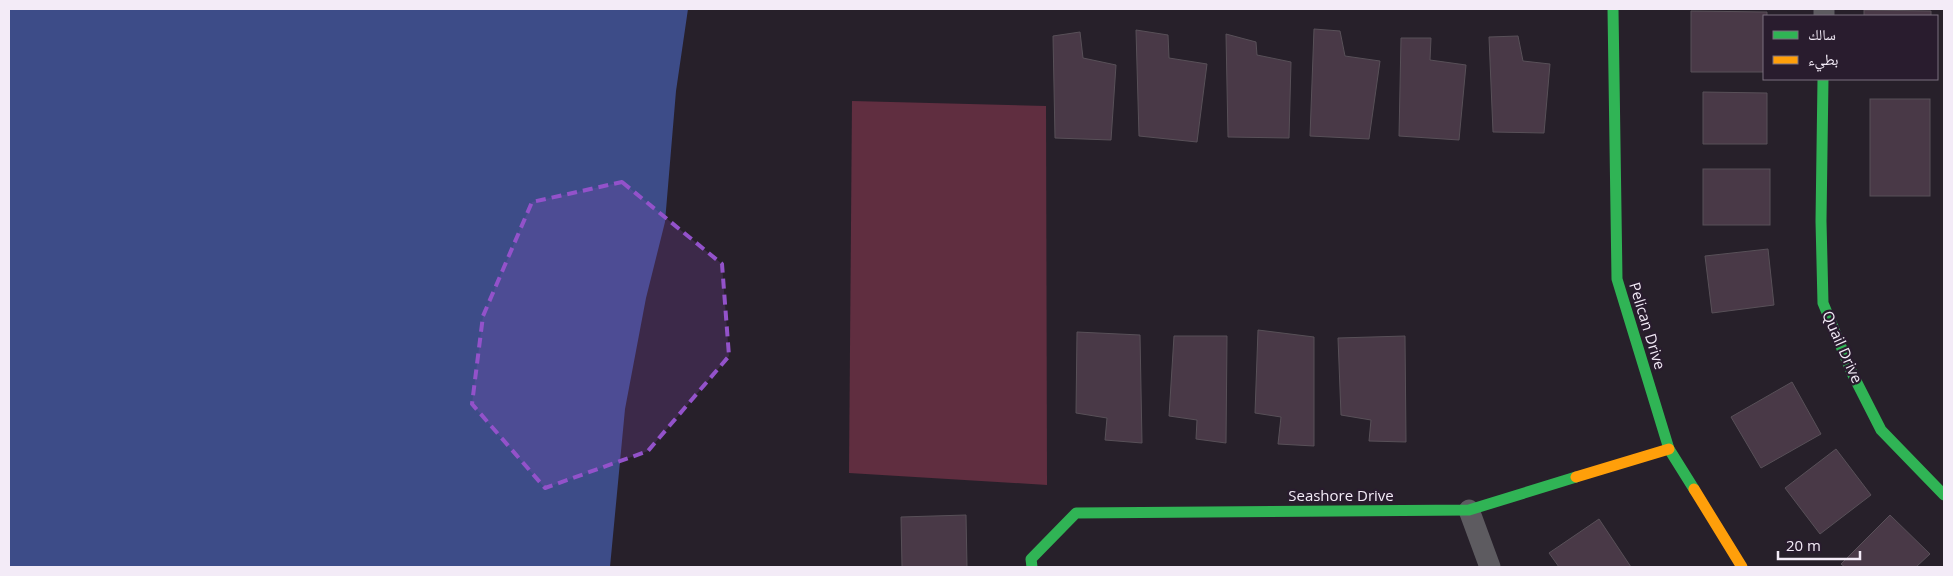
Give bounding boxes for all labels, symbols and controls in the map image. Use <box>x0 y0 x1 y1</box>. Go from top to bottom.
legend <box>1763 15 1938 80</box>
text: سالك <box>1808 24 1836 44</box>
text: بطيء <box>1808 49 1838 72</box>
street label: Pelican Drive <box>1625 280 1671 372</box>
street label: Quail Drive <box>1818 307 1868 386</box>
street label: Seashore Drive <box>1288 485 1394 505</box>
scale bar <box>1778 528 1860 560</box>
text: 20 m <box>1786 535 1821 555</box>

